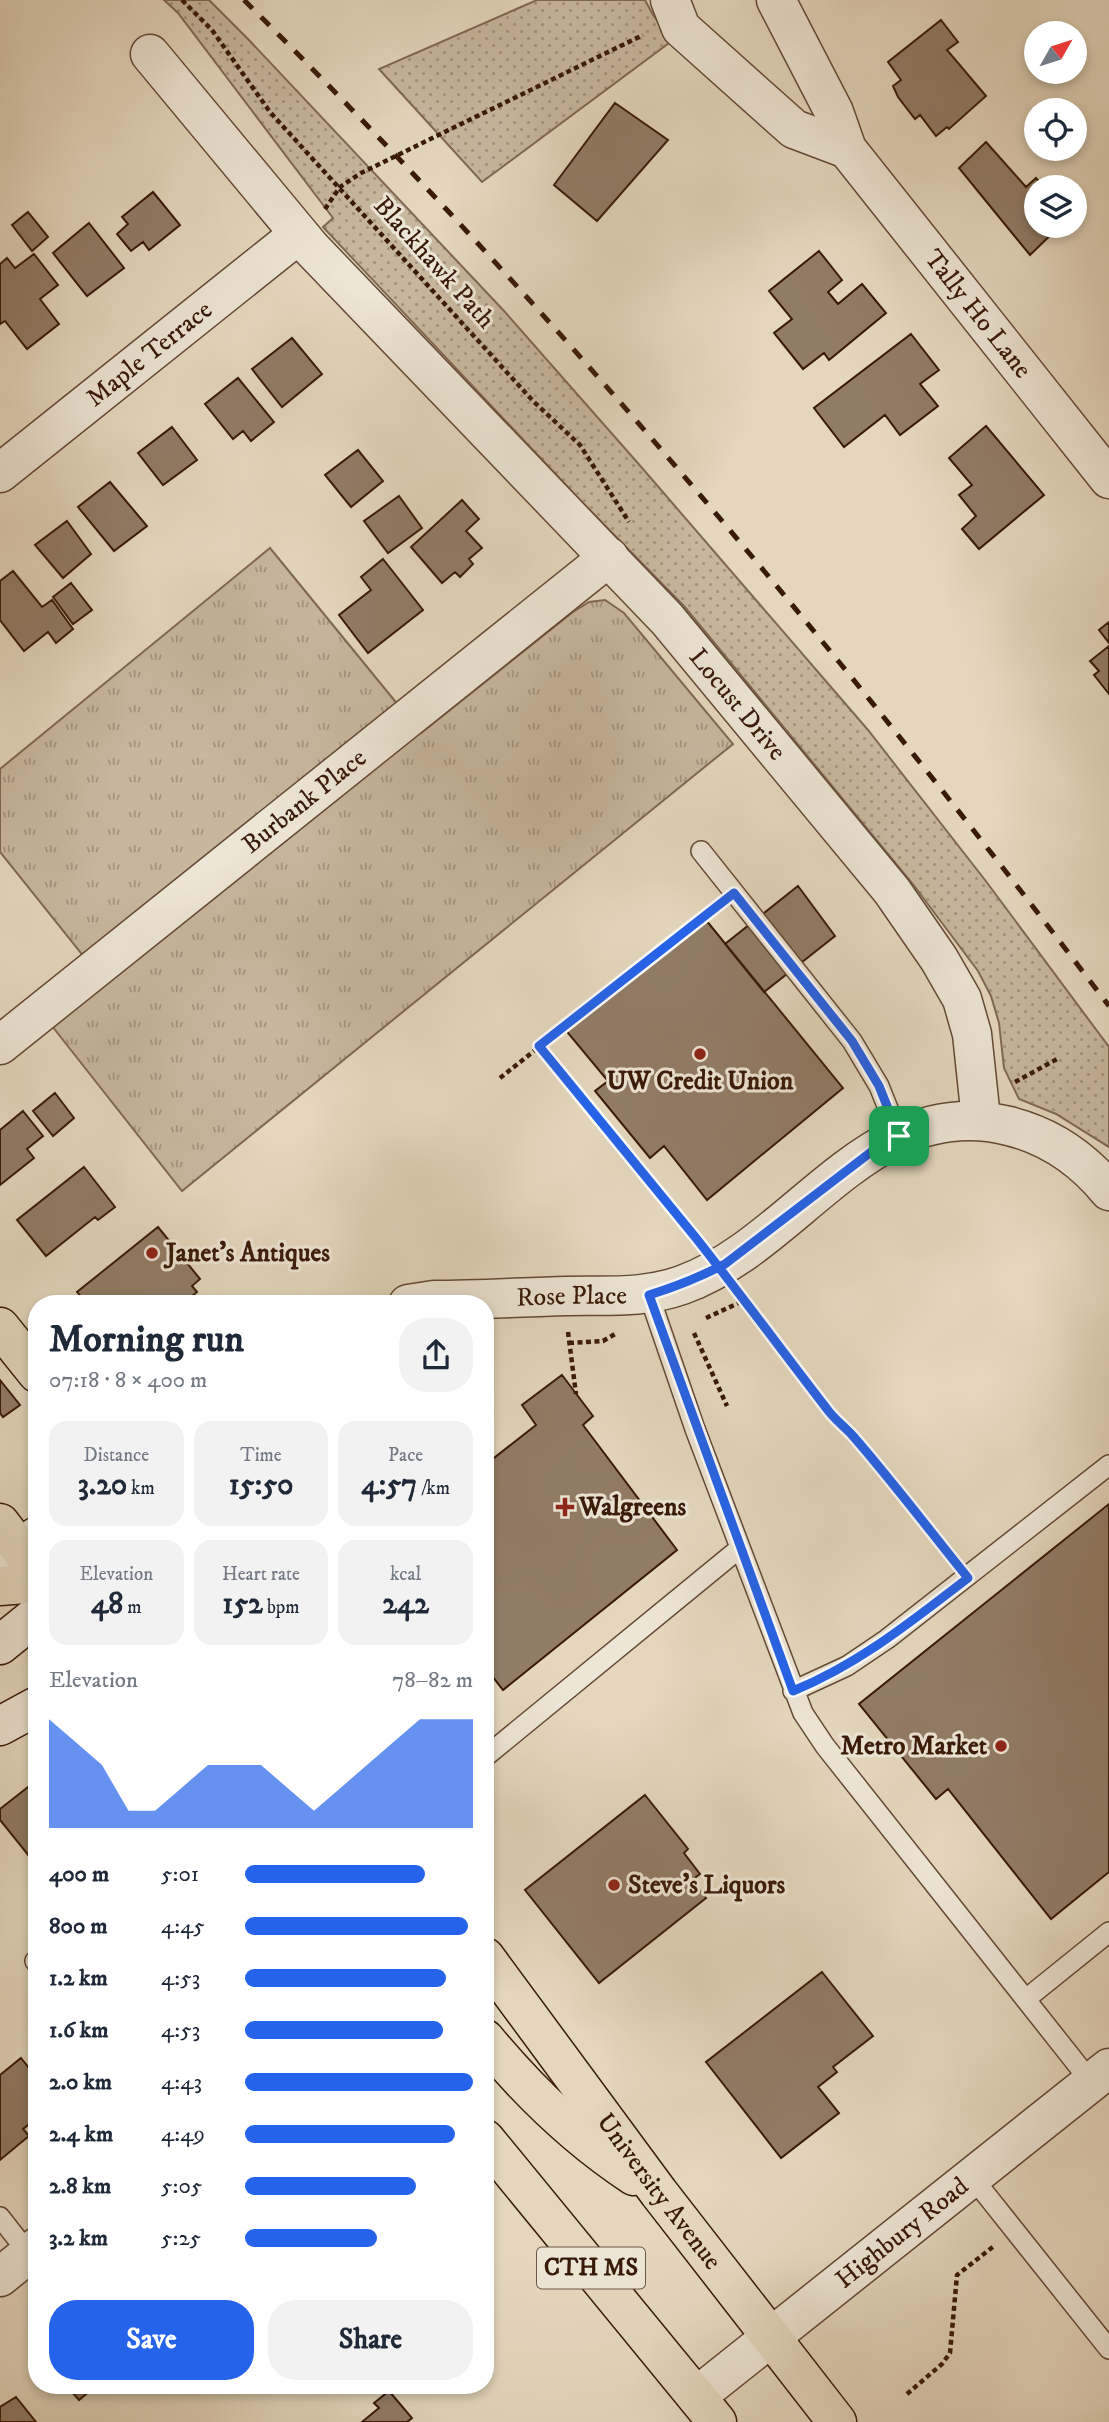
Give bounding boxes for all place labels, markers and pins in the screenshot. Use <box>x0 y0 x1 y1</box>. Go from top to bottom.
marker: UW Credit Union <box>692 1046 708 1062</box>
place label: UW Credit Union <box>607 1065 794 1098</box>
pin <box>869 1106 929 1166</box>
place label: Janet's Antiques <box>163 1237 330 1270</box>
marker: Janet's Antiques <box>144 1245 160 1261</box>
place label: Walgreens <box>578 1491 687 1524</box>
marker: Walgreens <box>557 1499 573 1515</box>
place label: Metro Market <box>841 1730 988 1763</box>
marker: Metro Market <box>993 1738 1009 1754</box>
place label: Steve's Liquors <box>628 1869 786 1902</box>
marker: Steve's Liquors <box>606 1877 622 1893</box>

